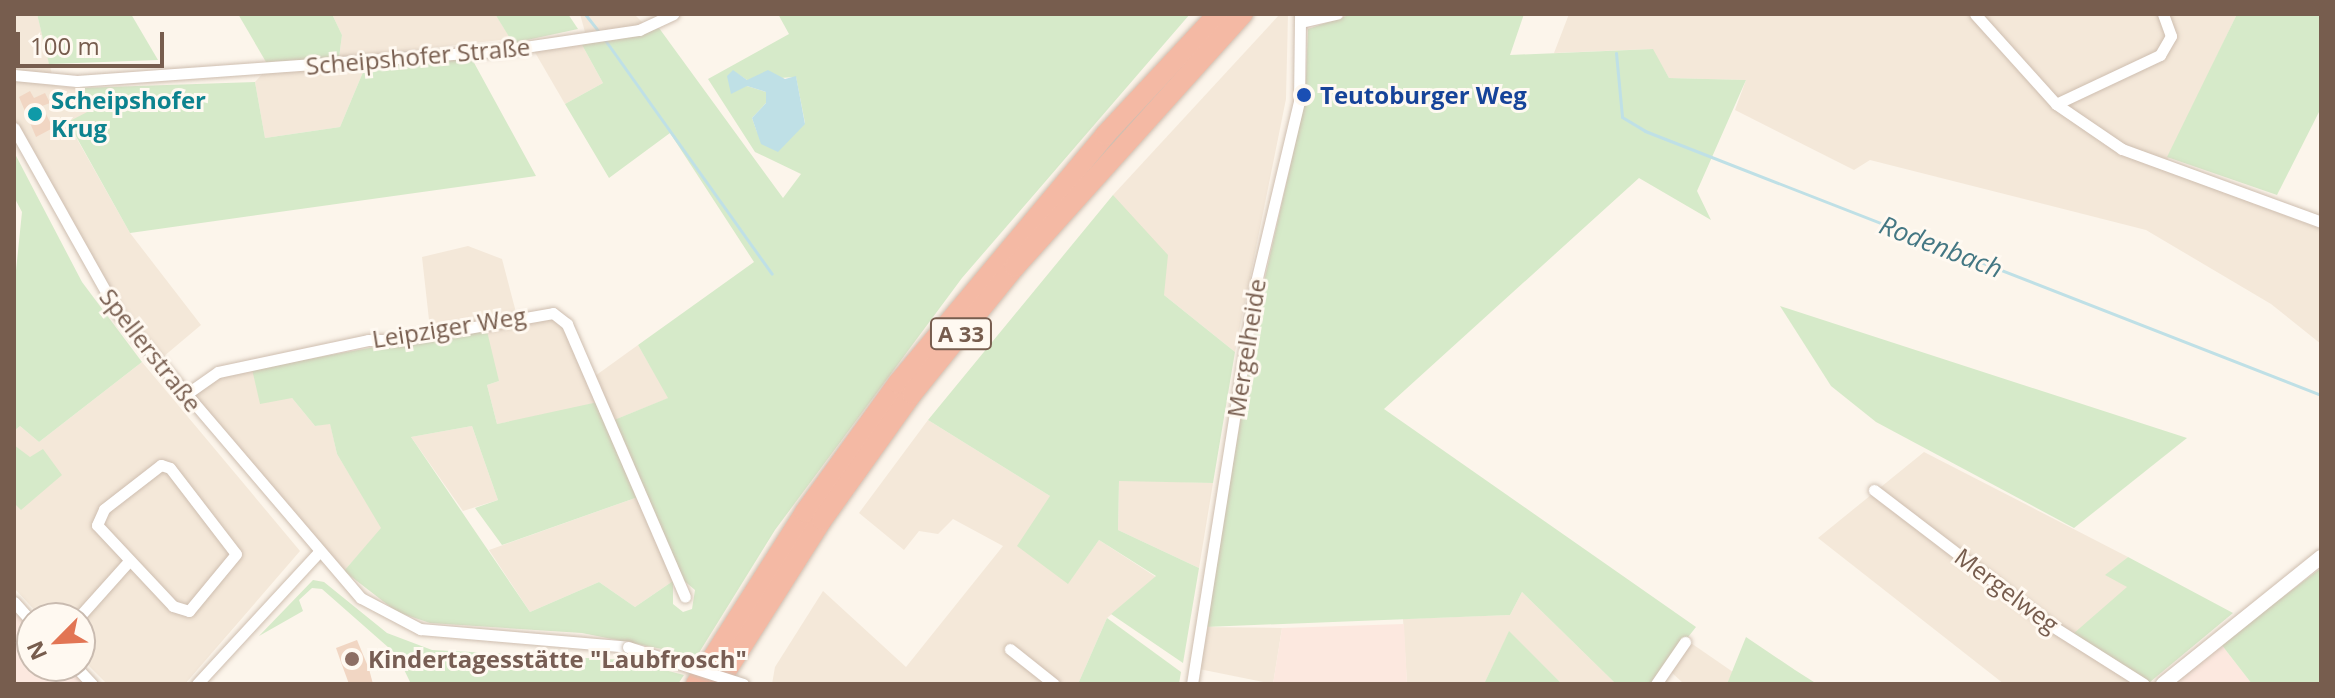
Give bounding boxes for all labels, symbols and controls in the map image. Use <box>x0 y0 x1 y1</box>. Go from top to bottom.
scale bar <box>20 16 168 66</box>
text: 100 m <box>30 29 100 62</box>
street label: Scheipshofer Straße <box>305 32 531 80</box>
place label: Teutoburger Weg <box>1320 81 1527 109</box>
place label: Scheipshofer Krug <box>51 86 206 142</box>
marker: Teutoburger Weg <box>1295 86 1313 104</box>
marker: Scheipshofer Krug <box>26 105 44 123</box>
water label: Rodenbach <box>1875 209 2007 285</box>
street label: Mergelheide <box>1221 277 1271 419</box>
street label: Spellerstraße <box>94 283 208 417</box>
street label: Leipziger Weg <box>370 301 528 353</box>
road number: A 33 <box>929 316 993 352</box>
street label: Mergelweg <box>1949 542 2065 638</box>
north arrow <box>16 602 96 682</box>
text: N <box>19 637 53 665</box>
place label: Kindertagesstätte "Laubfrosch" <box>368 645 747 673</box>
marker: Kindertagesstätte "Laubfrosch" <box>343 650 361 668</box>

